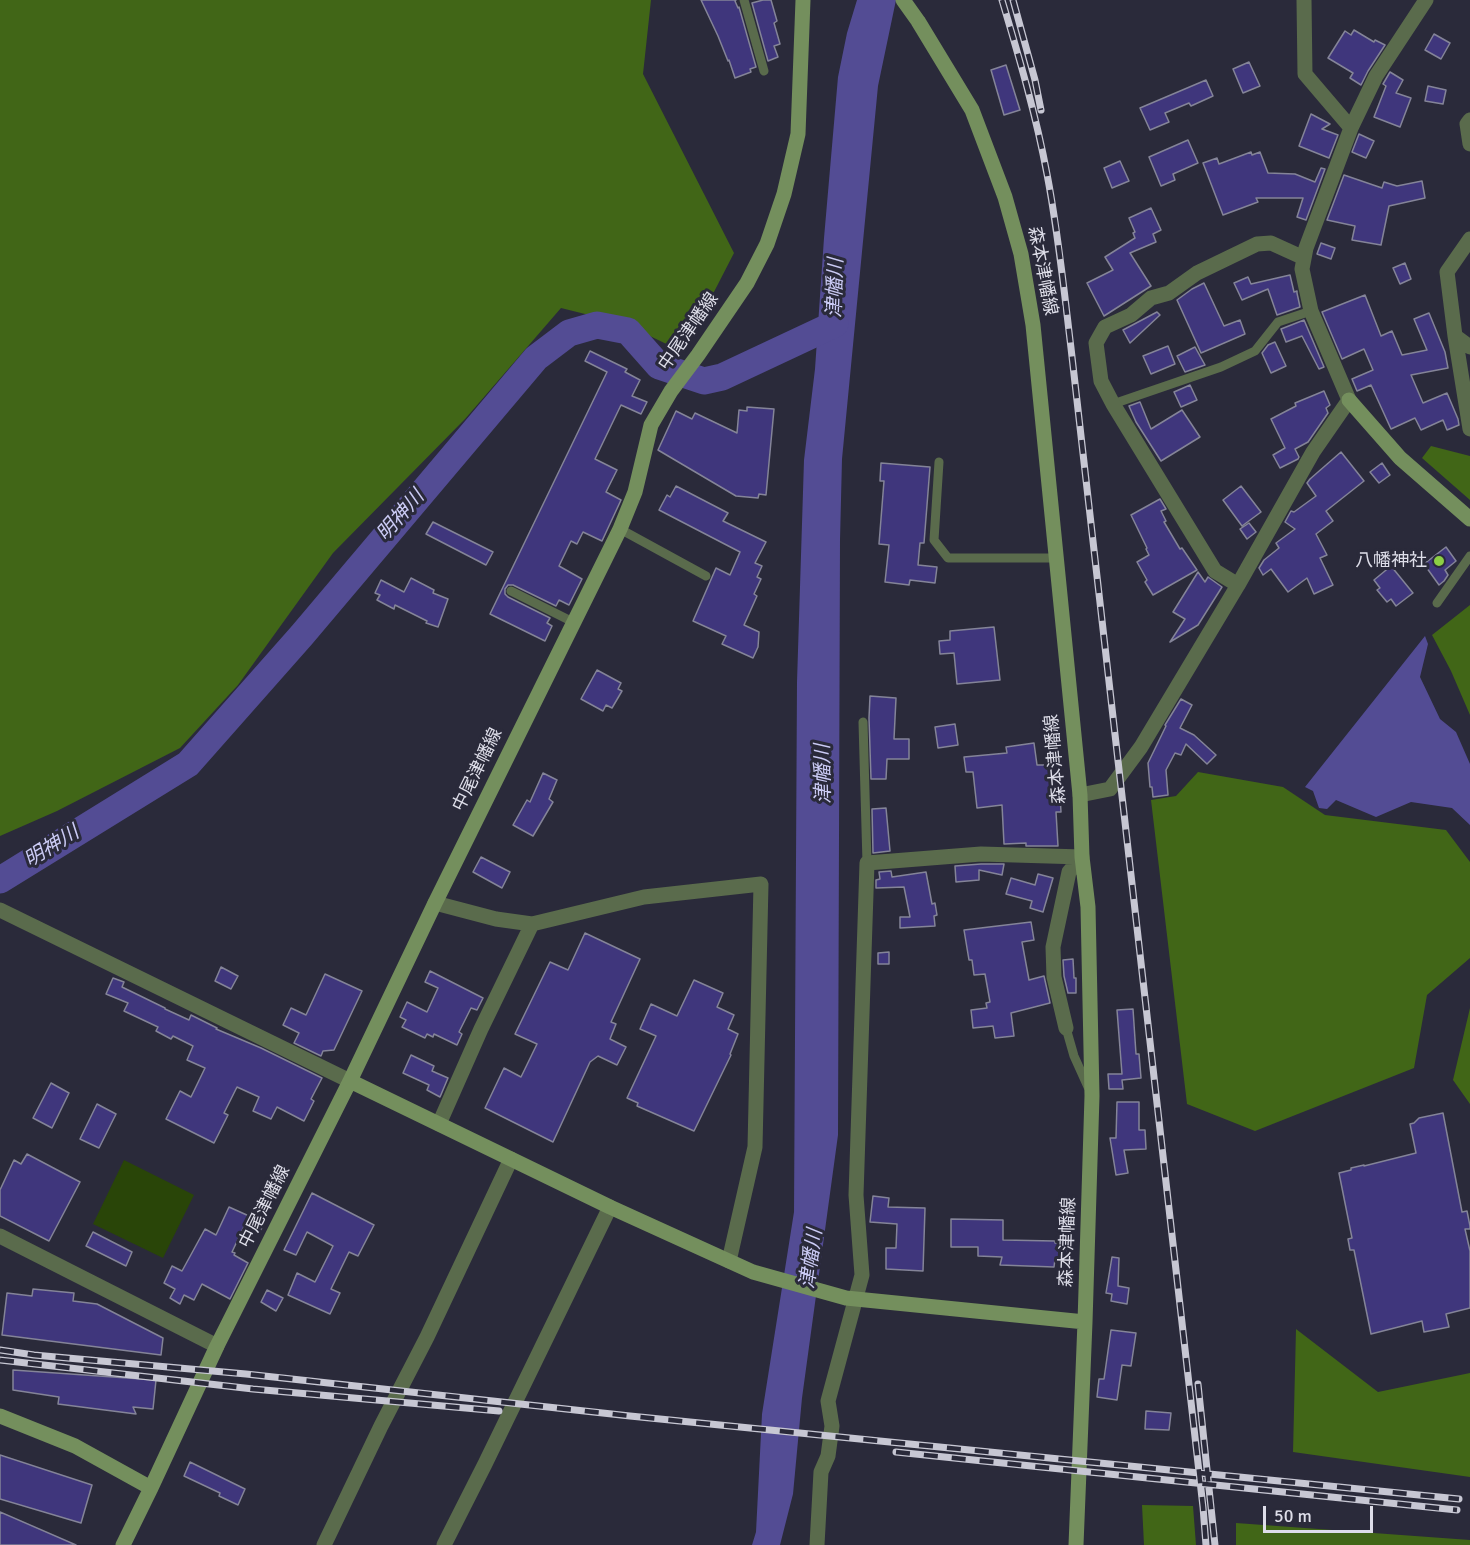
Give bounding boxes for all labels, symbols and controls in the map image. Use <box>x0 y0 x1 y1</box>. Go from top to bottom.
street label: 森本津幡線 <box>1023 225 1061 317</box>
water label: 津幡川 <box>823 258 849 318</box>
street label: 中尾津幡線 <box>654 289 724 375</box>
water label: 明神川 <box>372 485 430 547</box>
place label: 八幡神社 <box>1355 550 1427 572</box>
marker: 八幡神社 <box>1432 554 1446 568</box>
street label: 森本津幡線 <box>1041 713 1071 805</box>
street label: 中尾津幡線 <box>449 725 507 815</box>
water label: 津幡川 <box>811 744 837 804</box>
water label: 明神川 <box>20 821 84 873</box>
street label: 中尾津幡線 <box>235 1162 295 1252</box>
street label: 森本津幡線 <box>1056 1197 1080 1287</box>
water label: 津幡川 <box>796 1228 828 1290</box>
scale bar <box>1266 1494 1376 1532</box>
text: 50 m <box>1274 1505 1312 1527</box>

